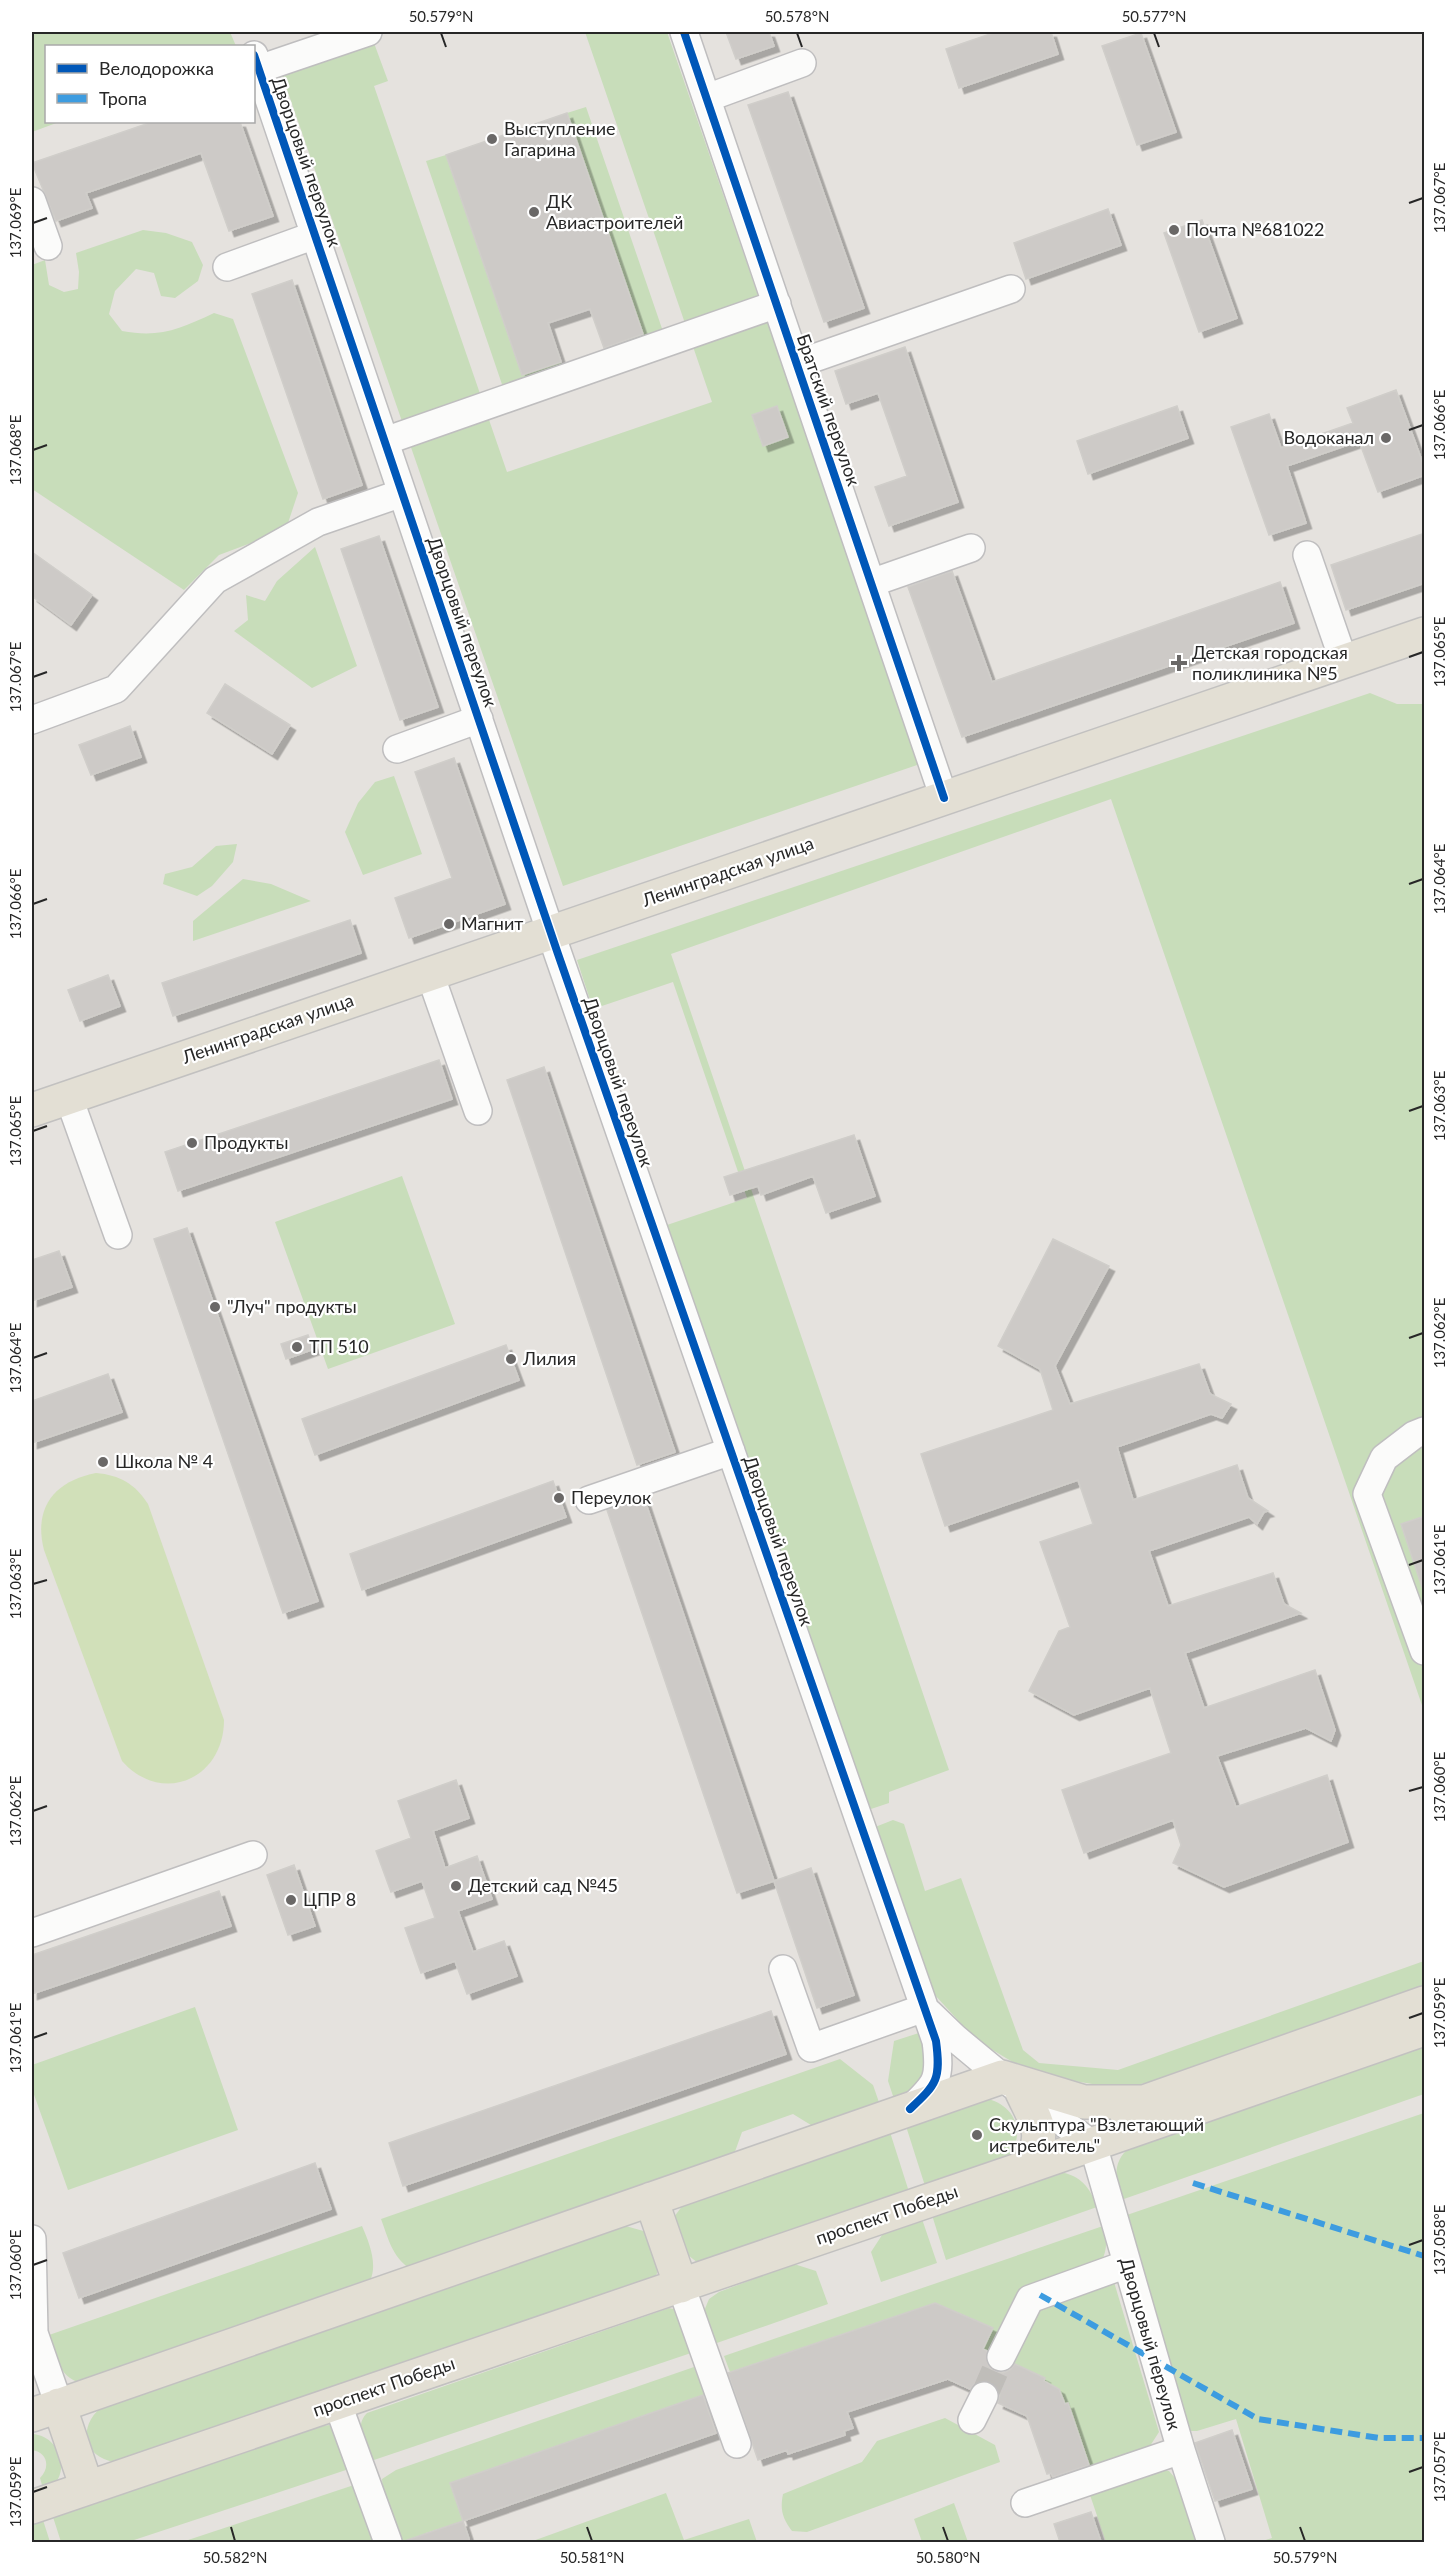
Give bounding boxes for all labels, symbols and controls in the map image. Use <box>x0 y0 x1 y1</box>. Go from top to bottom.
text: 50.579°N <box>409 7 473 25</box>
text: 50.578°N <box>765 7 829 25</box>
text: 50.577°N <box>1122 7 1186 25</box>
legend <box>45 45 255 123</box>
text: Велодорожка <box>99 57 214 79</box>
street label: Дворцовый переулок <box>267 74 347 250</box>
text: Тропа <box>99 87 147 109</box>
place label: Выступление Гагарина <box>504 117 616 160</box>
marker: Выступление Гагарина <box>485 132 499 146</box>
text: 137.067°E <box>1430 163 1448 233</box>
text: 137.069°E <box>6 188 24 258</box>
place label: ДК Авиастроителей <box>546 190 683 233</box>
marker: ДК Авиастроителей <box>527 205 541 219</box>
place label: Почта №681022 <box>1186 218 1324 240</box>
marker: Почта №681022 <box>1167 223 1181 237</box>
street label: Братский переулок <box>793 331 865 489</box>
text: 137.066°E <box>1430 390 1448 460</box>
text: 137.068°E <box>6 415 24 485</box>
place label: Водоканал <box>1284 426 1374 448</box>
marker: Водоканал <box>1379 431 1393 445</box>
street label: Дворцовый переулок <box>423 534 503 710</box>
text: 137.065°E <box>1430 617 1448 687</box>
place label: Детская городская поликлиника №5 <box>1192 641 1348 684</box>
text: 137.067°E <box>6 642 24 712</box>
marker: Детская городская поликлиника №5 <box>1170 654 1188 672</box>
street label: Ленинградская улица <box>638 831 816 911</box>
text: 137.064°E <box>1430 844 1448 914</box>
text: 137.066°E <box>6 869 24 939</box>
place label: Магнит <box>461 912 523 934</box>
marker: Магнит <box>442 917 456 931</box>
street label: Ленинградская улица <box>178 988 356 1068</box>
street label: Дворцовый переулок <box>579 994 659 1170</box>
text: 137.063°E <box>1430 1071 1448 1141</box>
text: 137.065°E <box>6 1096 24 1166</box>
place label: Продукты <box>204 1131 288 1153</box>
marker: Продукты <box>185 1136 199 1150</box>
place label: "Луч" продукты <box>227 1295 357 1317</box>
text: 137.062°E <box>1430 1298 1448 1368</box>
marker: "Луч" продукты <box>208 1300 222 1314</box>
text: 137.064°E <box>6 1323 24 1393</box>
place label: ТП 510 <box>309 1335 369 1357</box>
marker: ТП 510 <box>290 1340 304 1354</box>
place label: Лилия <box>522 1347 576 1369</box>
marker: Лилия <box>504 1352 518 1366</box>
place label: Школа № 4 <box>115 1450 213 1472</box>
street label: Дворцовый переулок <box>739 1453 819 1629</box>
marker: Школа № 4 <box>96 1455 110 1469</box>
place label: Переулок <box>571 1486 652 1508</box>
marker: Переулок <box>552 1491 566 1505</box>
text: 137.061°E <box>1430 1525 1448 1595</box>
text: 137.063°E <box>6 1549 24 1619</box>
text: 137.060°E <box>1430 1752 1448 1822</box>
text: 137.062°E <box>6 1776 24 1846</box>
place label: Детский сад №45 <box>468 1874 618 1896</box>
marker: Детский сад №45 <box>449 1879 463 1893</box>
place label: ЦПР 8 <box>303 1888 356 1910</box>
marker: ЦПР 8 <box>284 1893 298 1907</box>
text: 137.059°E <box>1430 1978 1448 2048</box>
text: 137.061°E <box>6 2003 24 2073</box>
place label: Скульптура "Взлетающий истребитель" <box>989 2113 1204 2156</box>
marker: Скульптура "Взлетающий истребитель" <box>970 2128 984 2142</box>
street label: проспект Победы <box>813 2179 961 2249</box>
text: 137.058°E <box>1430 2205 1448 2275</box>
text: 137.060°E <box>6 2230 24 2300</box>
street label: Дворцовый переулок <box>1116 2255 1186 2433</box>
street label: проспект Победы <box>310 2351 458 2421</box>
text: 137.057°E <box>1430 2432 1448 2502</box>
text: 137.059°E <box>6 2457 24 2527</box>
text: 50.582°N <box>203 2548 267 2566</box>
text: 50.581°N <box>560 2548 624 2566</box>
text: 50.580°N <box>916 2548 980 2566</box>
text: 50.579°N <box>1273 2548 1337 2566</box>

